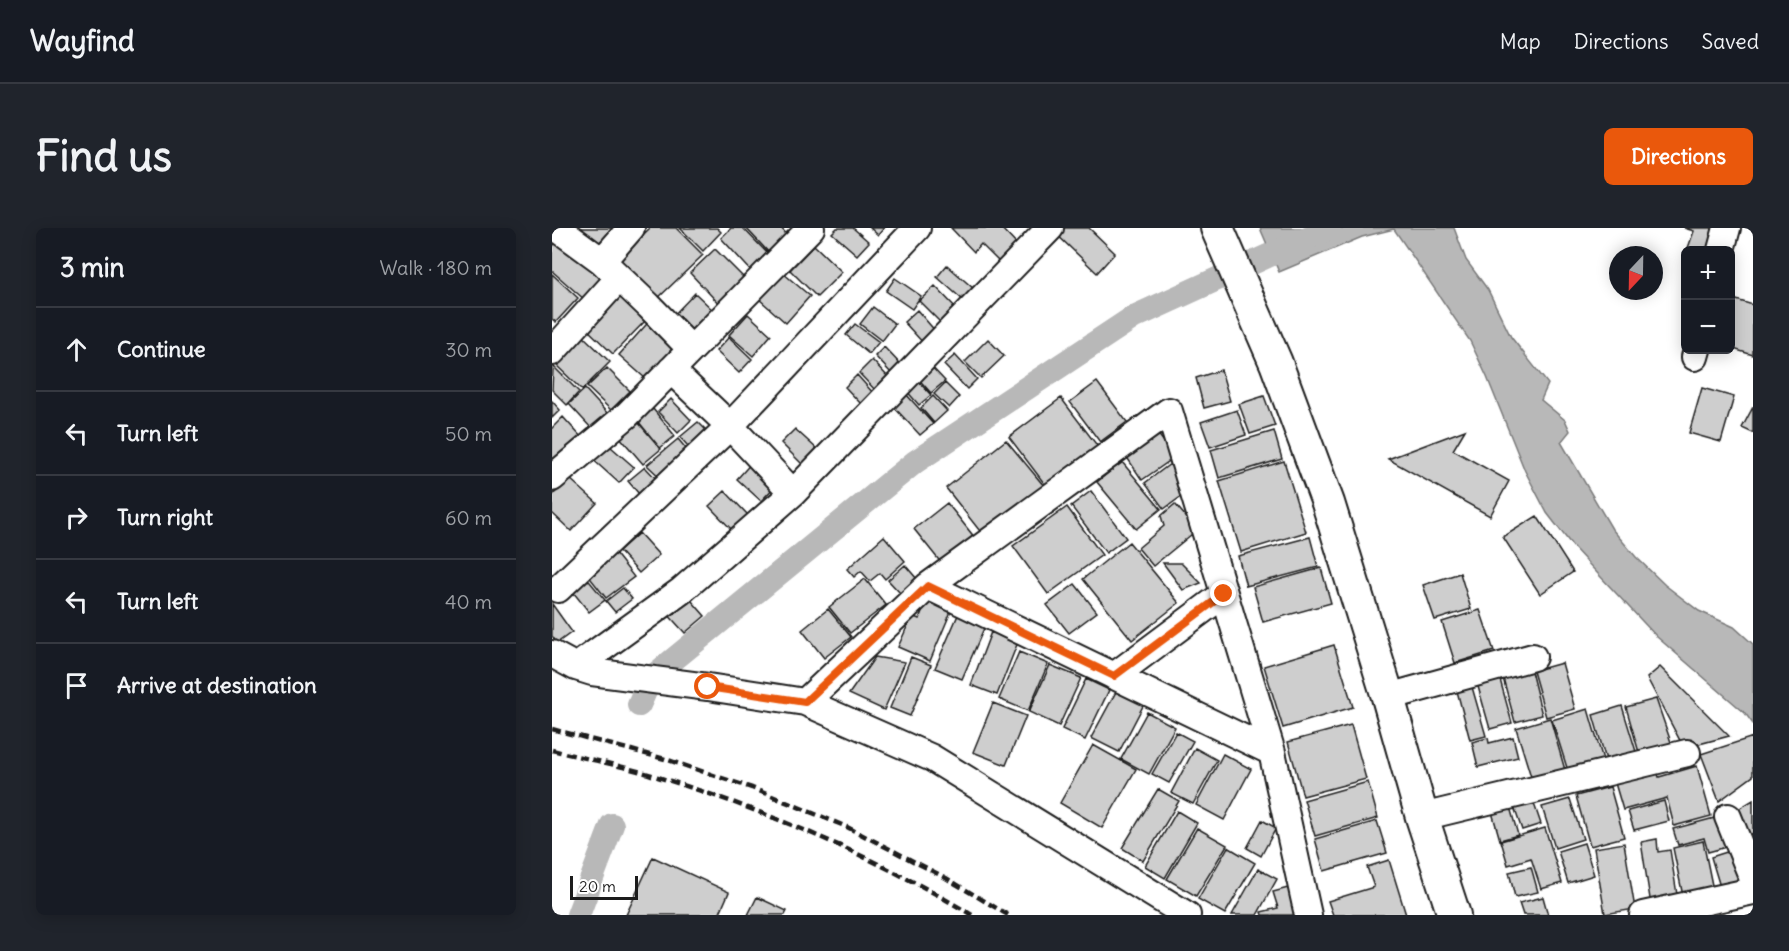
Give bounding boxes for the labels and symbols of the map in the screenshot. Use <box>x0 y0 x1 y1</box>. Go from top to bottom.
north arrow <box>1609 246 1663 300</box>
route end <box>1210 580 1236 606</box>
route start <box>694 673 720 699</box>
scale bar <box>570 873 638 900</box>

